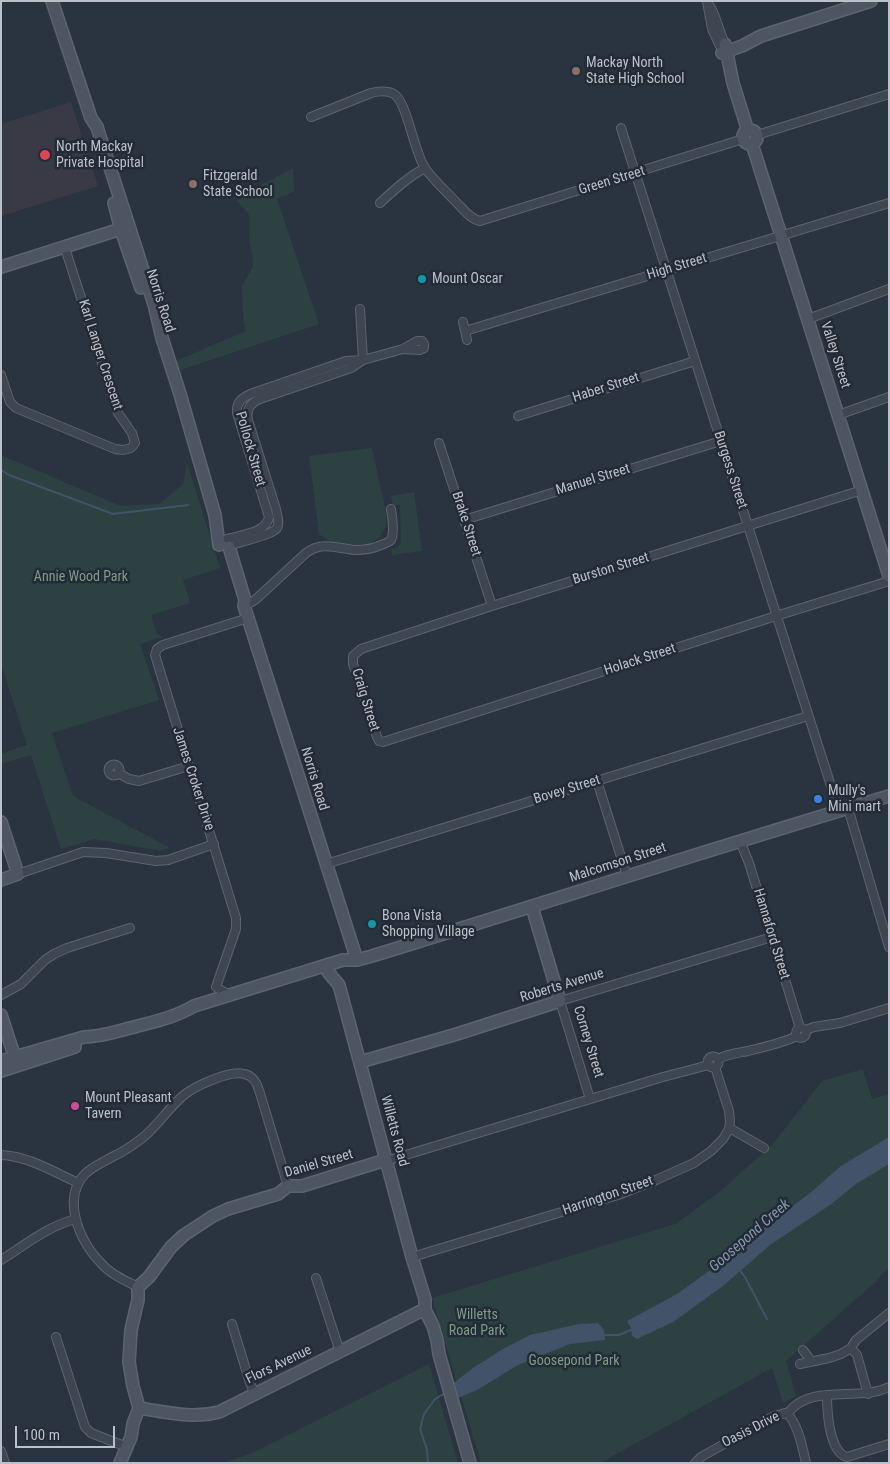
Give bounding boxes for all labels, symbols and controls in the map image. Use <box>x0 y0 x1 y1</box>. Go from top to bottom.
place label: Mackay North State High School <box>586 55 685 88</box>
marker: Mackay North State High School <box>570 65 582 77</box>
place label: North Mackay Private Hospital <box>56 139 144 172</box>
marker: North Mackay Private Hospital <box>38 148 52 162</box>
street label: Green Street <box>577 163 647 199</box>
place label: Fitzgerald State School <box>203 168 273 200</box>
marker: Fitzgerald State School <box>187 178 199 190</box>
street label: High Street <box>645 250 709 284</box>
street label: Norris Road <box>142 267 178 335</box>
place label: Mount Oscar <box>432 271 503 287</box>
marker: Mount Oscar <box>416 273 428 285</box>
street label: Karl Langer Crescent <box>74 298 126 412</box>
street label: Valley Street <box>816 320 854 390</box>
street label: Haber Street <box>571 369 641 407</box>
street label: Pollock Street <box>231 410 269 488</box>
street label: Burgess Street <box>710 429 750 511</box>
street label: Manuel Street <box>554 461 632 499</box>
street label: Brake Street <box>448 489 484 559</box>
street label: Burston Street <box>571 549 651 589</box>
park label: Annie Wood Park <box>34 569 128 585</box>
street label: Holack Street <box>602 641 678 679</box>
street label: Craig Street <box>347 667 383 733</box>
street label: James Croker Drive <box>168 725 218 833</box>
street label: Norris Road <box>296 745 332 813</box>
street label: Bovey Street <box>532 772 602 808</box>
place label: Mully's Mini mart <box>828 783 881 816</box>
marker: Mully's Mini mart <box>812 793 824 805</box>
street label: Malcomson Street <box>567 839 669 887</box>
street label: Hannaford Street <box>749 886 793 982</box>
place label: Bona Vista Shopping Village <box>382 908 475 940</box>
marker: Bona Vista Shopping Village <box>366 918 378 930</box>
street label: Roberts Avenue <box>518 965 606 1007</box>
street label: Corney Street <box>569 1004 607 1080</box>
place label: Mount Pleasant Tavern <box>85 1090 172 1122</box>
street label: Willetts Road <box>376 1094 412 1168</box>
marker: Mount Pleasant Tavern <box>69 1100 81 1112</box>
street label: Daniel Street <box>283 1146 355 1182</box>
street label: Harrington Street <box>561 1173 655 1219</box>
water label: Goosepond Creek <box>706 1196 794 1276</box>
park label: Willetts Road Park <box>449 1307 505 1340</box>
street label: Flors Avenue <box>243 1342 315 1388</box>
park label: Goosepond Park <box>528 1353 620 1369</box>
street label: Oasis Drive <box>719 1408 783 1452</box>
scale bar <box>18 1416 118 1448</box>
text: 100 m <box>23 1426 60 1444</box>

